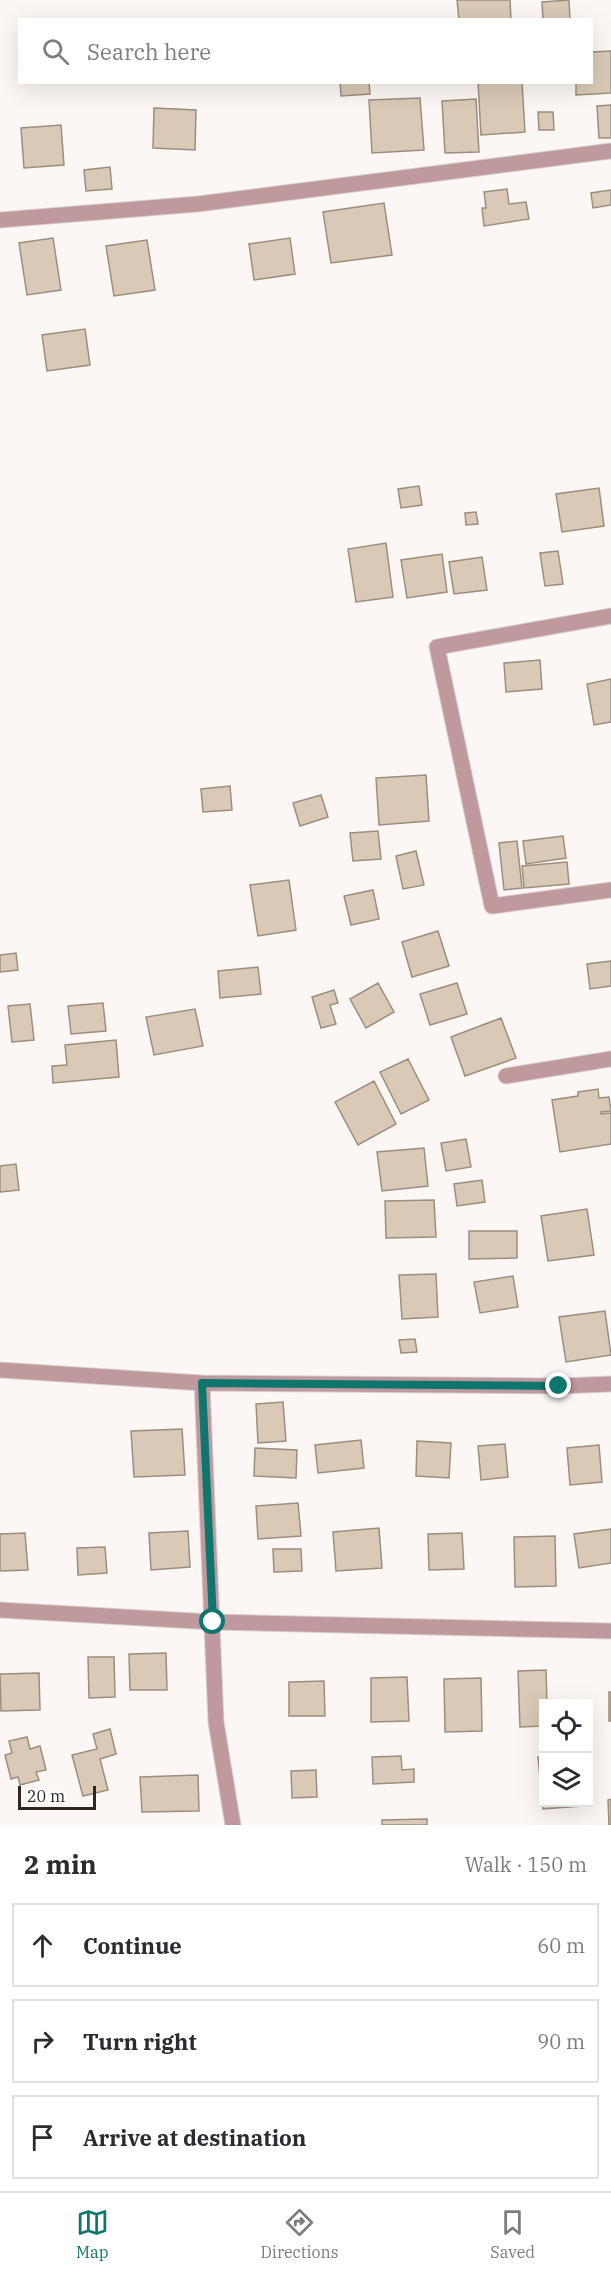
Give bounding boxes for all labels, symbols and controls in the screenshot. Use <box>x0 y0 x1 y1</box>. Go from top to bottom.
search box <box>18 18 593 84</box>
icon: search <box>39 35 72 68</box>
text: Search here <box>87 37 211 66</box>
route end <box>545 1372 571 1398</box>
route start <box>199 1608 225 1634</box>
map controls <box>539 1699 593 1807</box>
button: locate <box>539 1699 593 1753</box>
button: layers <box>539 1753 593 1807</box>
scale bar <box>18 1783 96 1810</box>
text: 20 m <box>27 1786 65 1806</box>
text: 2 min <box>24 1847 97 1881</box>
text: Walk · 150 m <box>465 1851 587 1878</box>
icon: ahead <box>26 1929 59 1962</box>
text: Continue <box>83 1931 182 1960</box>
text: 60 m <box>537 1932 585 1959</box>
icon: right <box>26 2025 59 2058</box>
text: Turn right <box>83 2027 197 2056</box>
text: 90 m <box>537 2028 585 2055</box>
icon: arrive <box>26 2121 59 2154</box>
text: Arrive at destination <box>83 2123 306 2152</box>
tab: Map <box>76 2206 109 2262</box>
tab: Directions <box>261 2206 339 2262</box>
tab: Saved <box>490 2206 535 2262</box>

